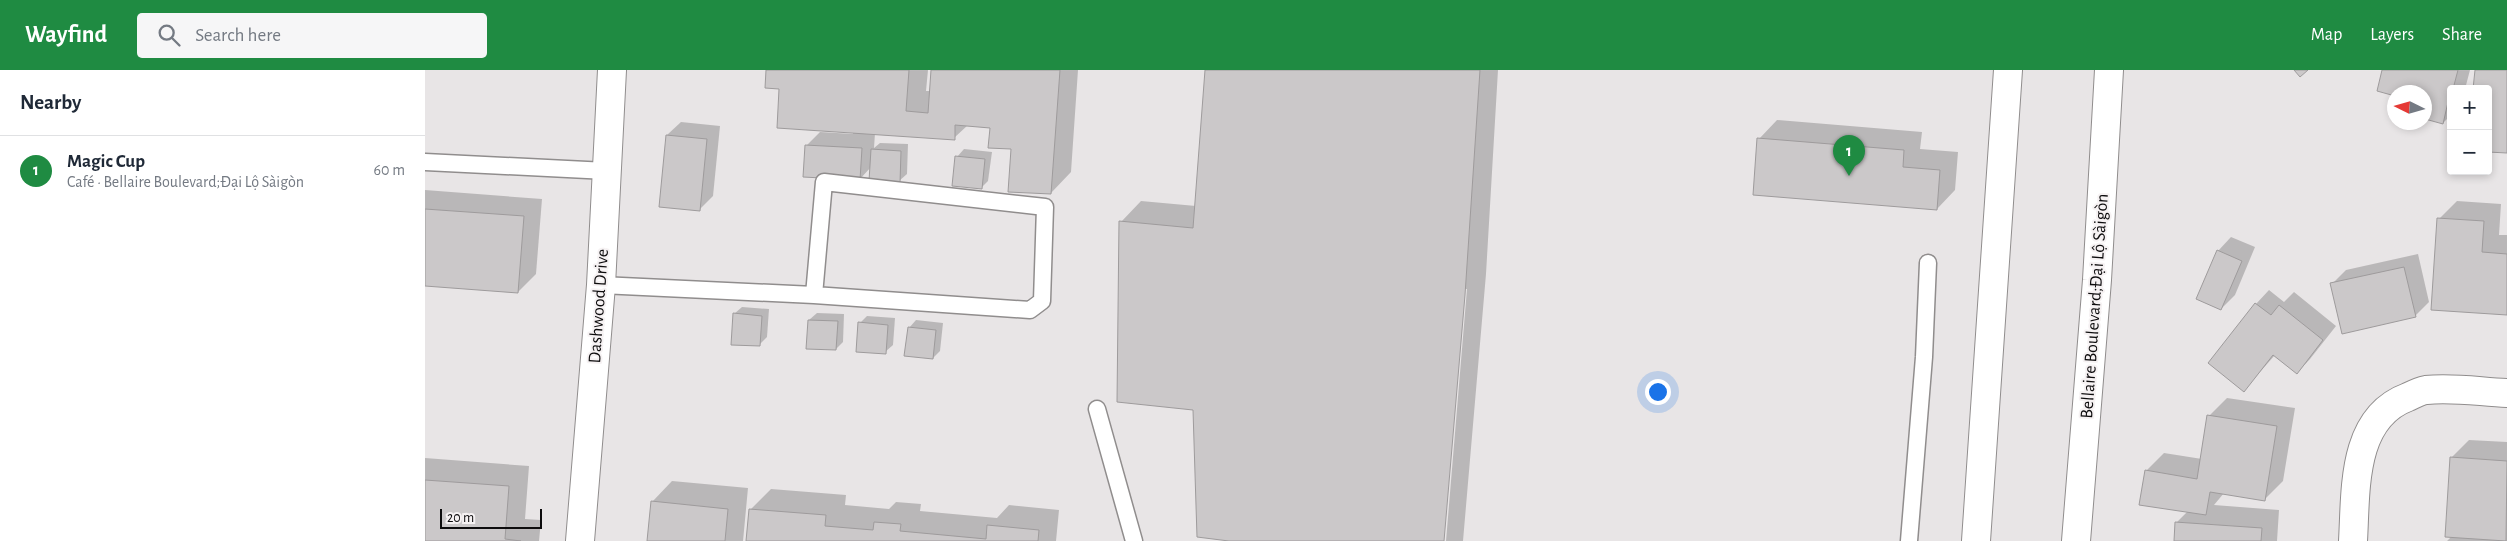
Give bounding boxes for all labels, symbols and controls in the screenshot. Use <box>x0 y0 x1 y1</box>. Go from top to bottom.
search box <box>137 13 487 58</box>
icon: search <box>155 21 183 49</box>
text: Wayfind <box>25 23 107 47</box>
text: Search here <box>195 26 281 45</box>
text: Map <box>2311 26 2342 44</box>
text: Layers <box>2370 26 2414 44</box>
text: Share <box>2442 26 2482 44</box>
north arrow <box>2387 85 2432 130</box>
map controls <box>2447 85 2492 175</box>
button: + <box>2447 85 2492 130</box>
text: Nearby <box>20 92 81 113</box>
button: − <box>2447 130 2492 175</box>
pin: 1 <box>1833 135 1865 176</box>
text: Magic Cup <box>67 152 145 171</box>
text: 1 <box>33 162 39 178</box>
text: 60 m <box>374 162 405 178</box>
text: Café · Bellaire Boulevard;Đại Lộ Sàigòn <box>67 174 304 190</box>
street label: Bellaire Boulevard;Đại Lộ Sàigòn <box>2078 193 2112 419</box>
street label: Dashwood Drive <box>586 248 612 364</box>
your location <box>1645 379 1671 405</box>
scale bar <box>440 506 543 529</box>
text: 20 m <box>447 511 474 525</box>

